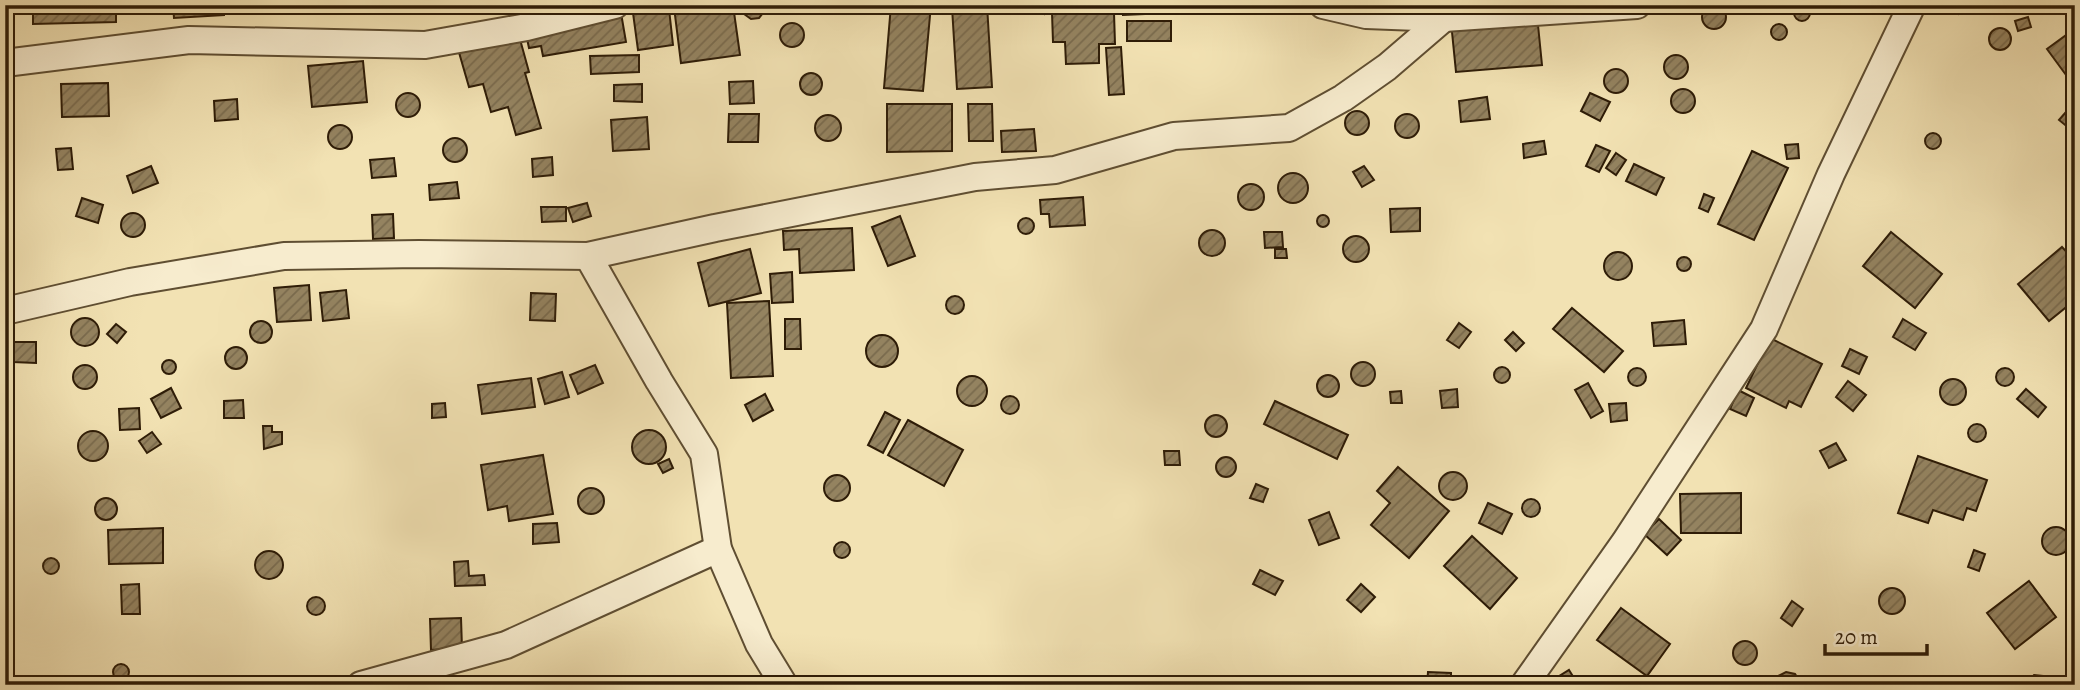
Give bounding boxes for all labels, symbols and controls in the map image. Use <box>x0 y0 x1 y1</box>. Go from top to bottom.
scale bar <box>1825 613 1926 657</box>
text: 20 m <box>1835 623 1878 651</box>

